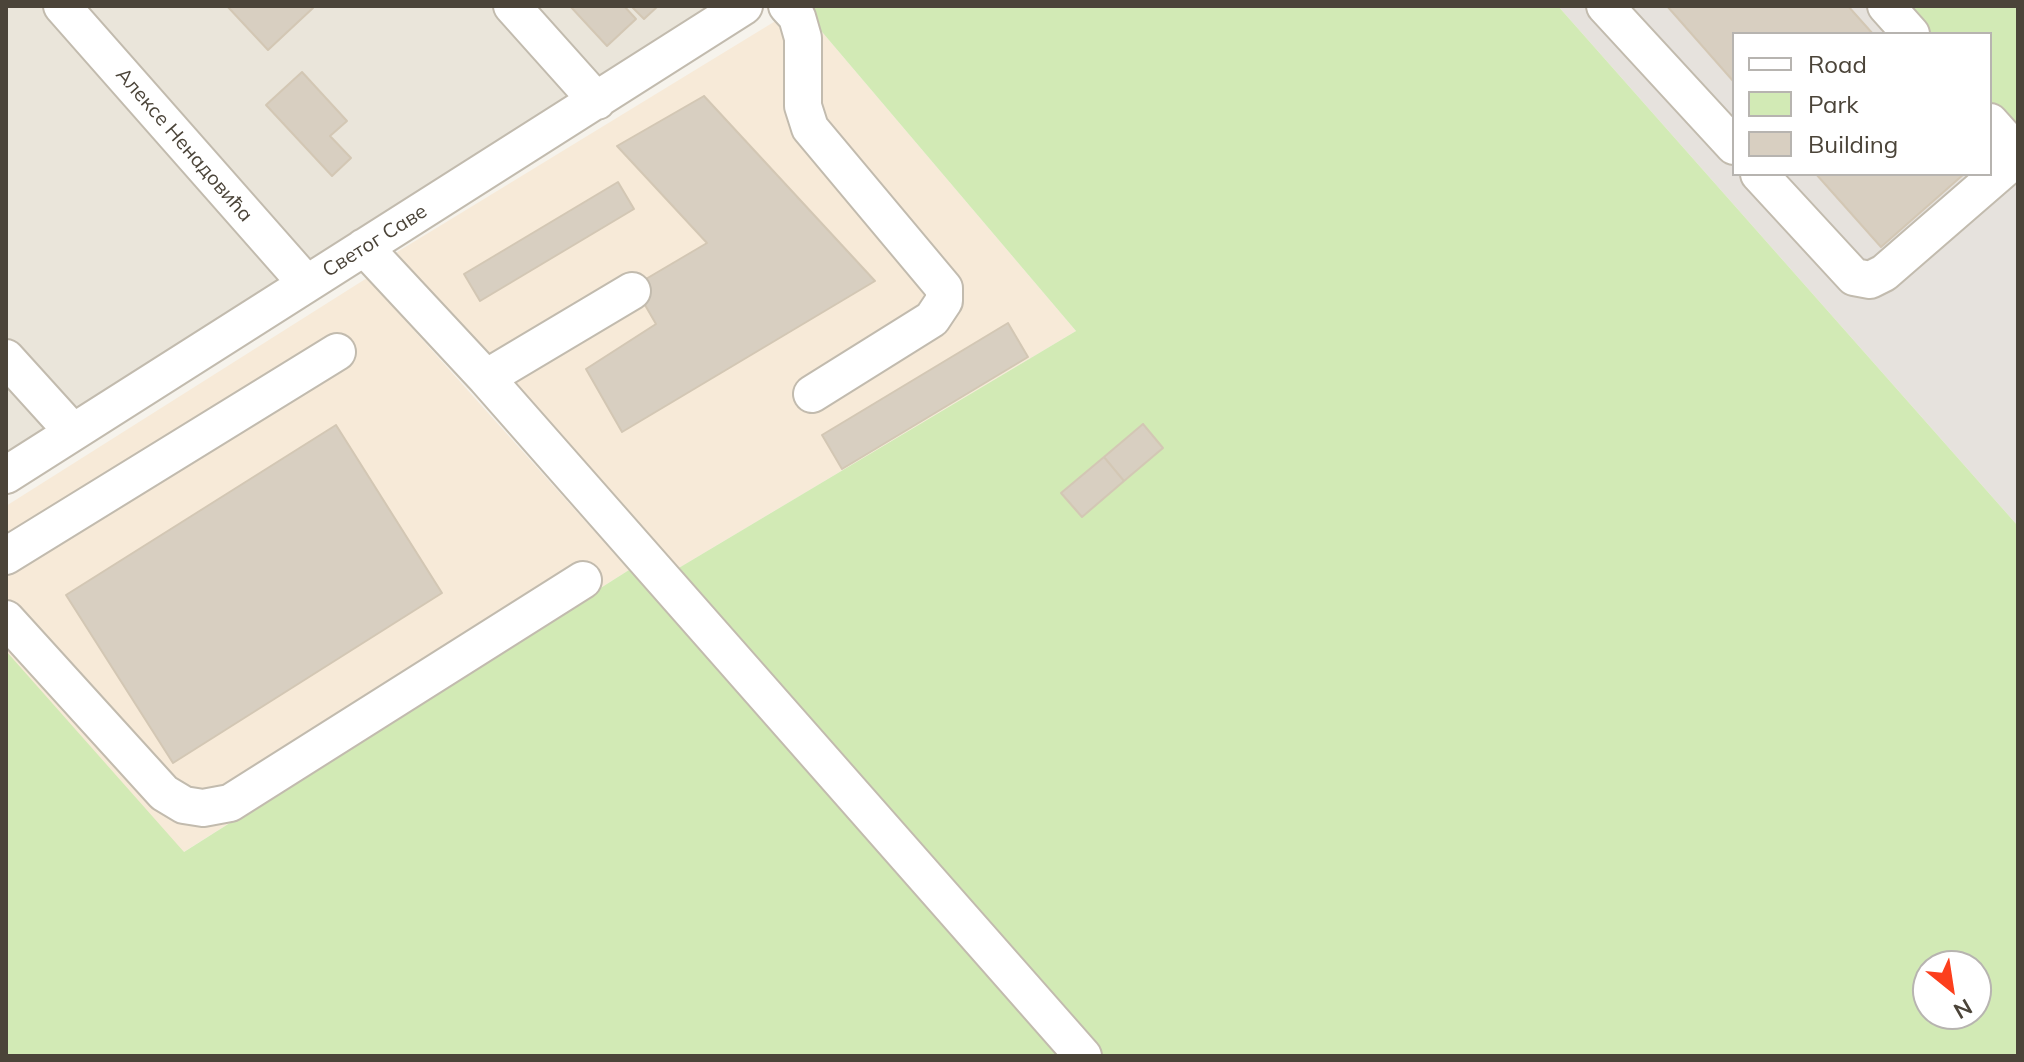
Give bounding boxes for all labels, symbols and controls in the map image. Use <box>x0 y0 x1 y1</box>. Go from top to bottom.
legend <box>1732 32 1992 176</box>
text: Road <box>1808 49 1867 79</box>
street label: Алексе Ненадовића <box>111 63 257 227</box>
text: Park <box>1808 89 1859 119</box>
text: Building <box>1808 129 1898 159</box>
street label: Светог Саве <box>318 199 432 283</box>
north arrow <box>1912 950 1992 1030</box>
text: N <box>1949 993 1977 1025</box>

